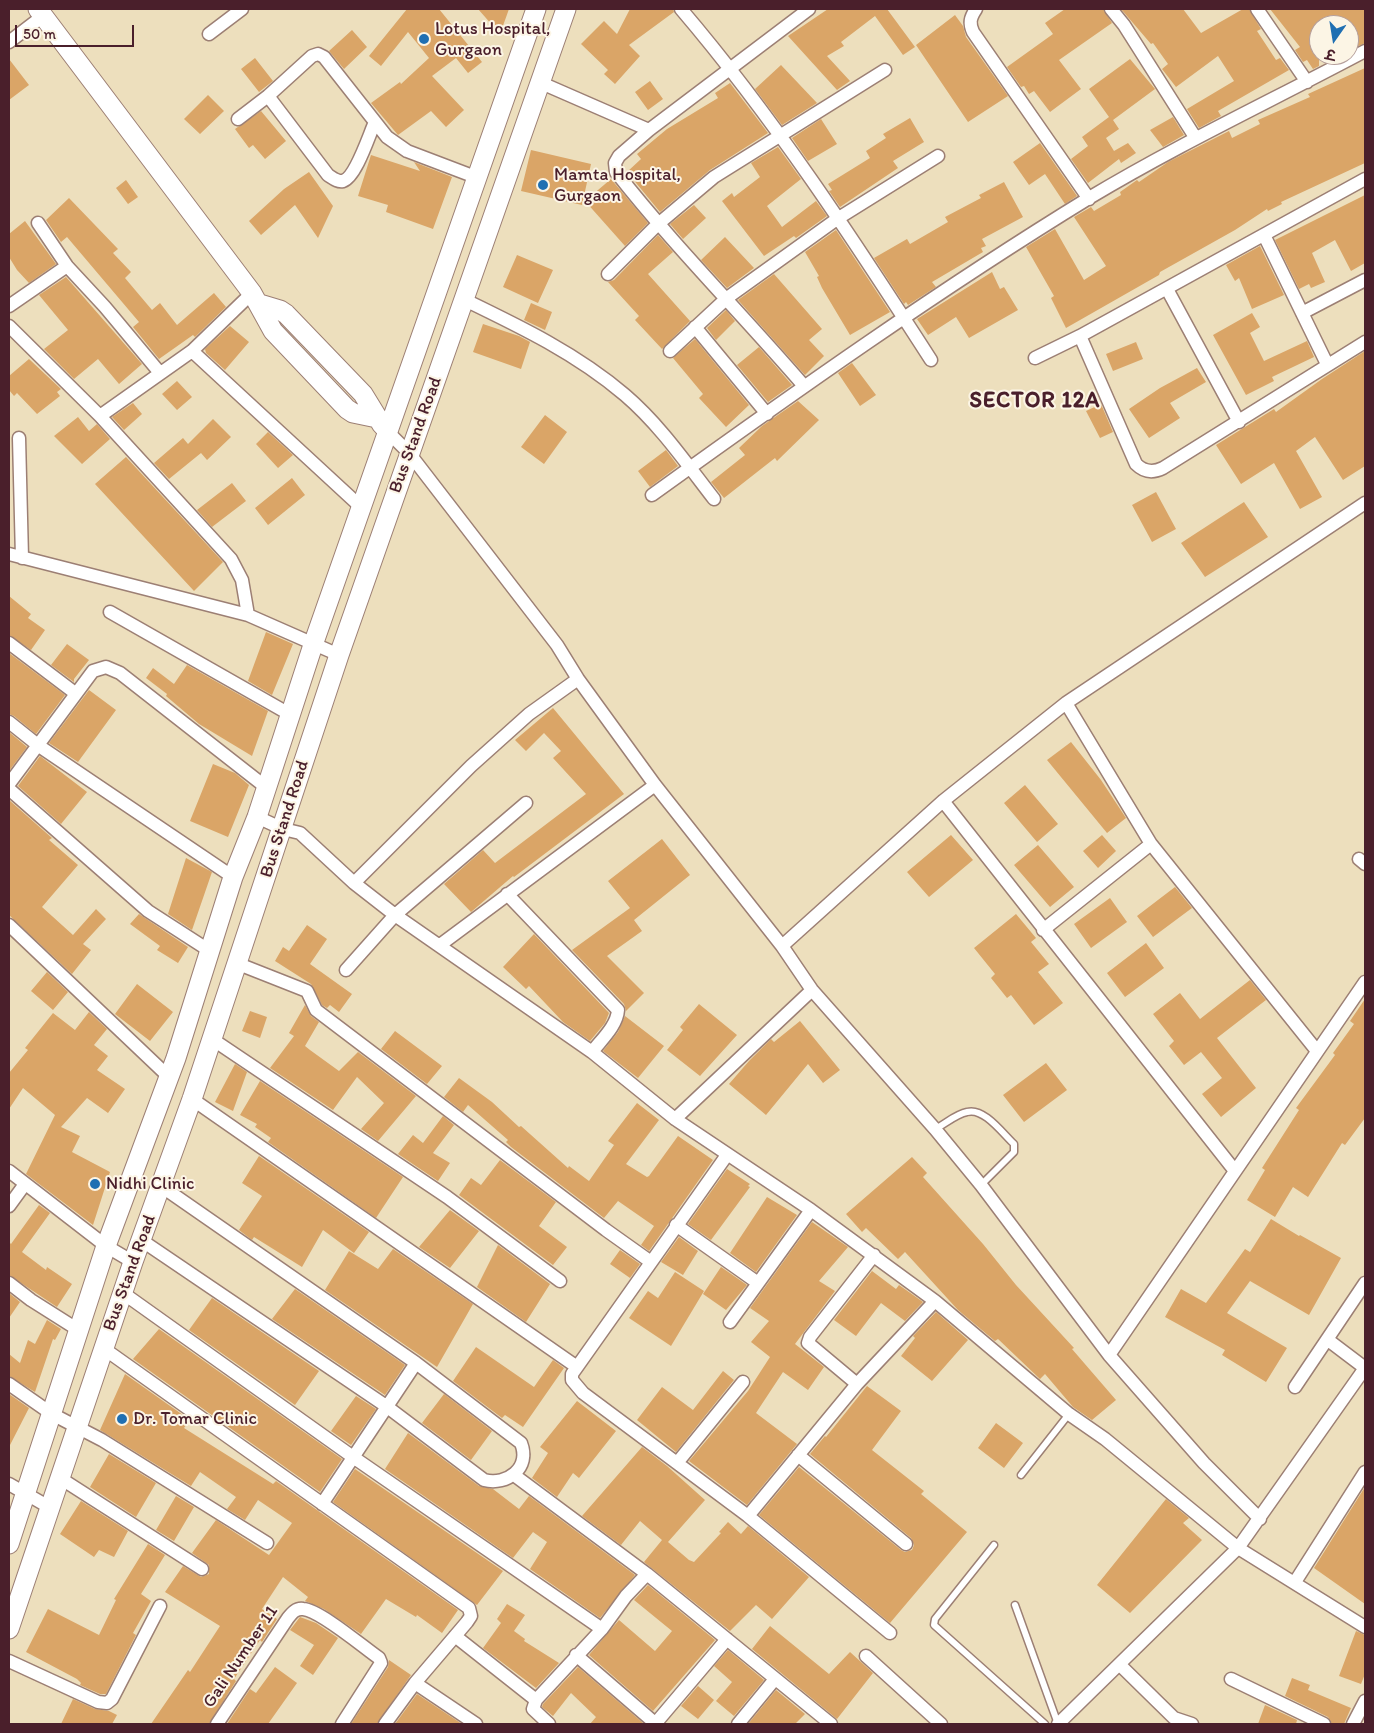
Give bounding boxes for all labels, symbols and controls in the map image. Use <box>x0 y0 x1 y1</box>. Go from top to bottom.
scale bar <box>18 15 136 47</box>
north arrow <box>1309 15 1359 65</box>
place label: Lotus Hospital, Gurgaon <box>435 18 551 60</box>
text: 50 m <box>23 25 56 43</box>
marker: Lotus Hospital, Gurgaon <box>417 32 431 46</box>
text: उ <box>1324 45 1337 63</box>
place label: Mamta Hospital, Gurgaon <box>554 164 681 206</box>
marker: Mamta Hospital, Gurgaon <box>536 178 550 192</box>
street label: Bus Stand Road <box>385 374 447 496</box>
district label: SECTOR 12A <box>968 388 1102 414</box>
street label: Bus Stand Road <box>256 758 314 880</box>
place label: Nidhi Clinic <box>106 1173 194 1195</box>
marker: Nidhi Clinic <box>88 1177 102 1191</box>
street label: Bus Stand Road <box>99 1212 161 1334</box>
place label: Dr. Tomar Clinic <box>133 1408 257 1430</box>
marker: Dr. Tomar Clinic <box>115 1412 129 1426</box>
street label: Gali Number 11 <box>199 1602 283 1712</box>

